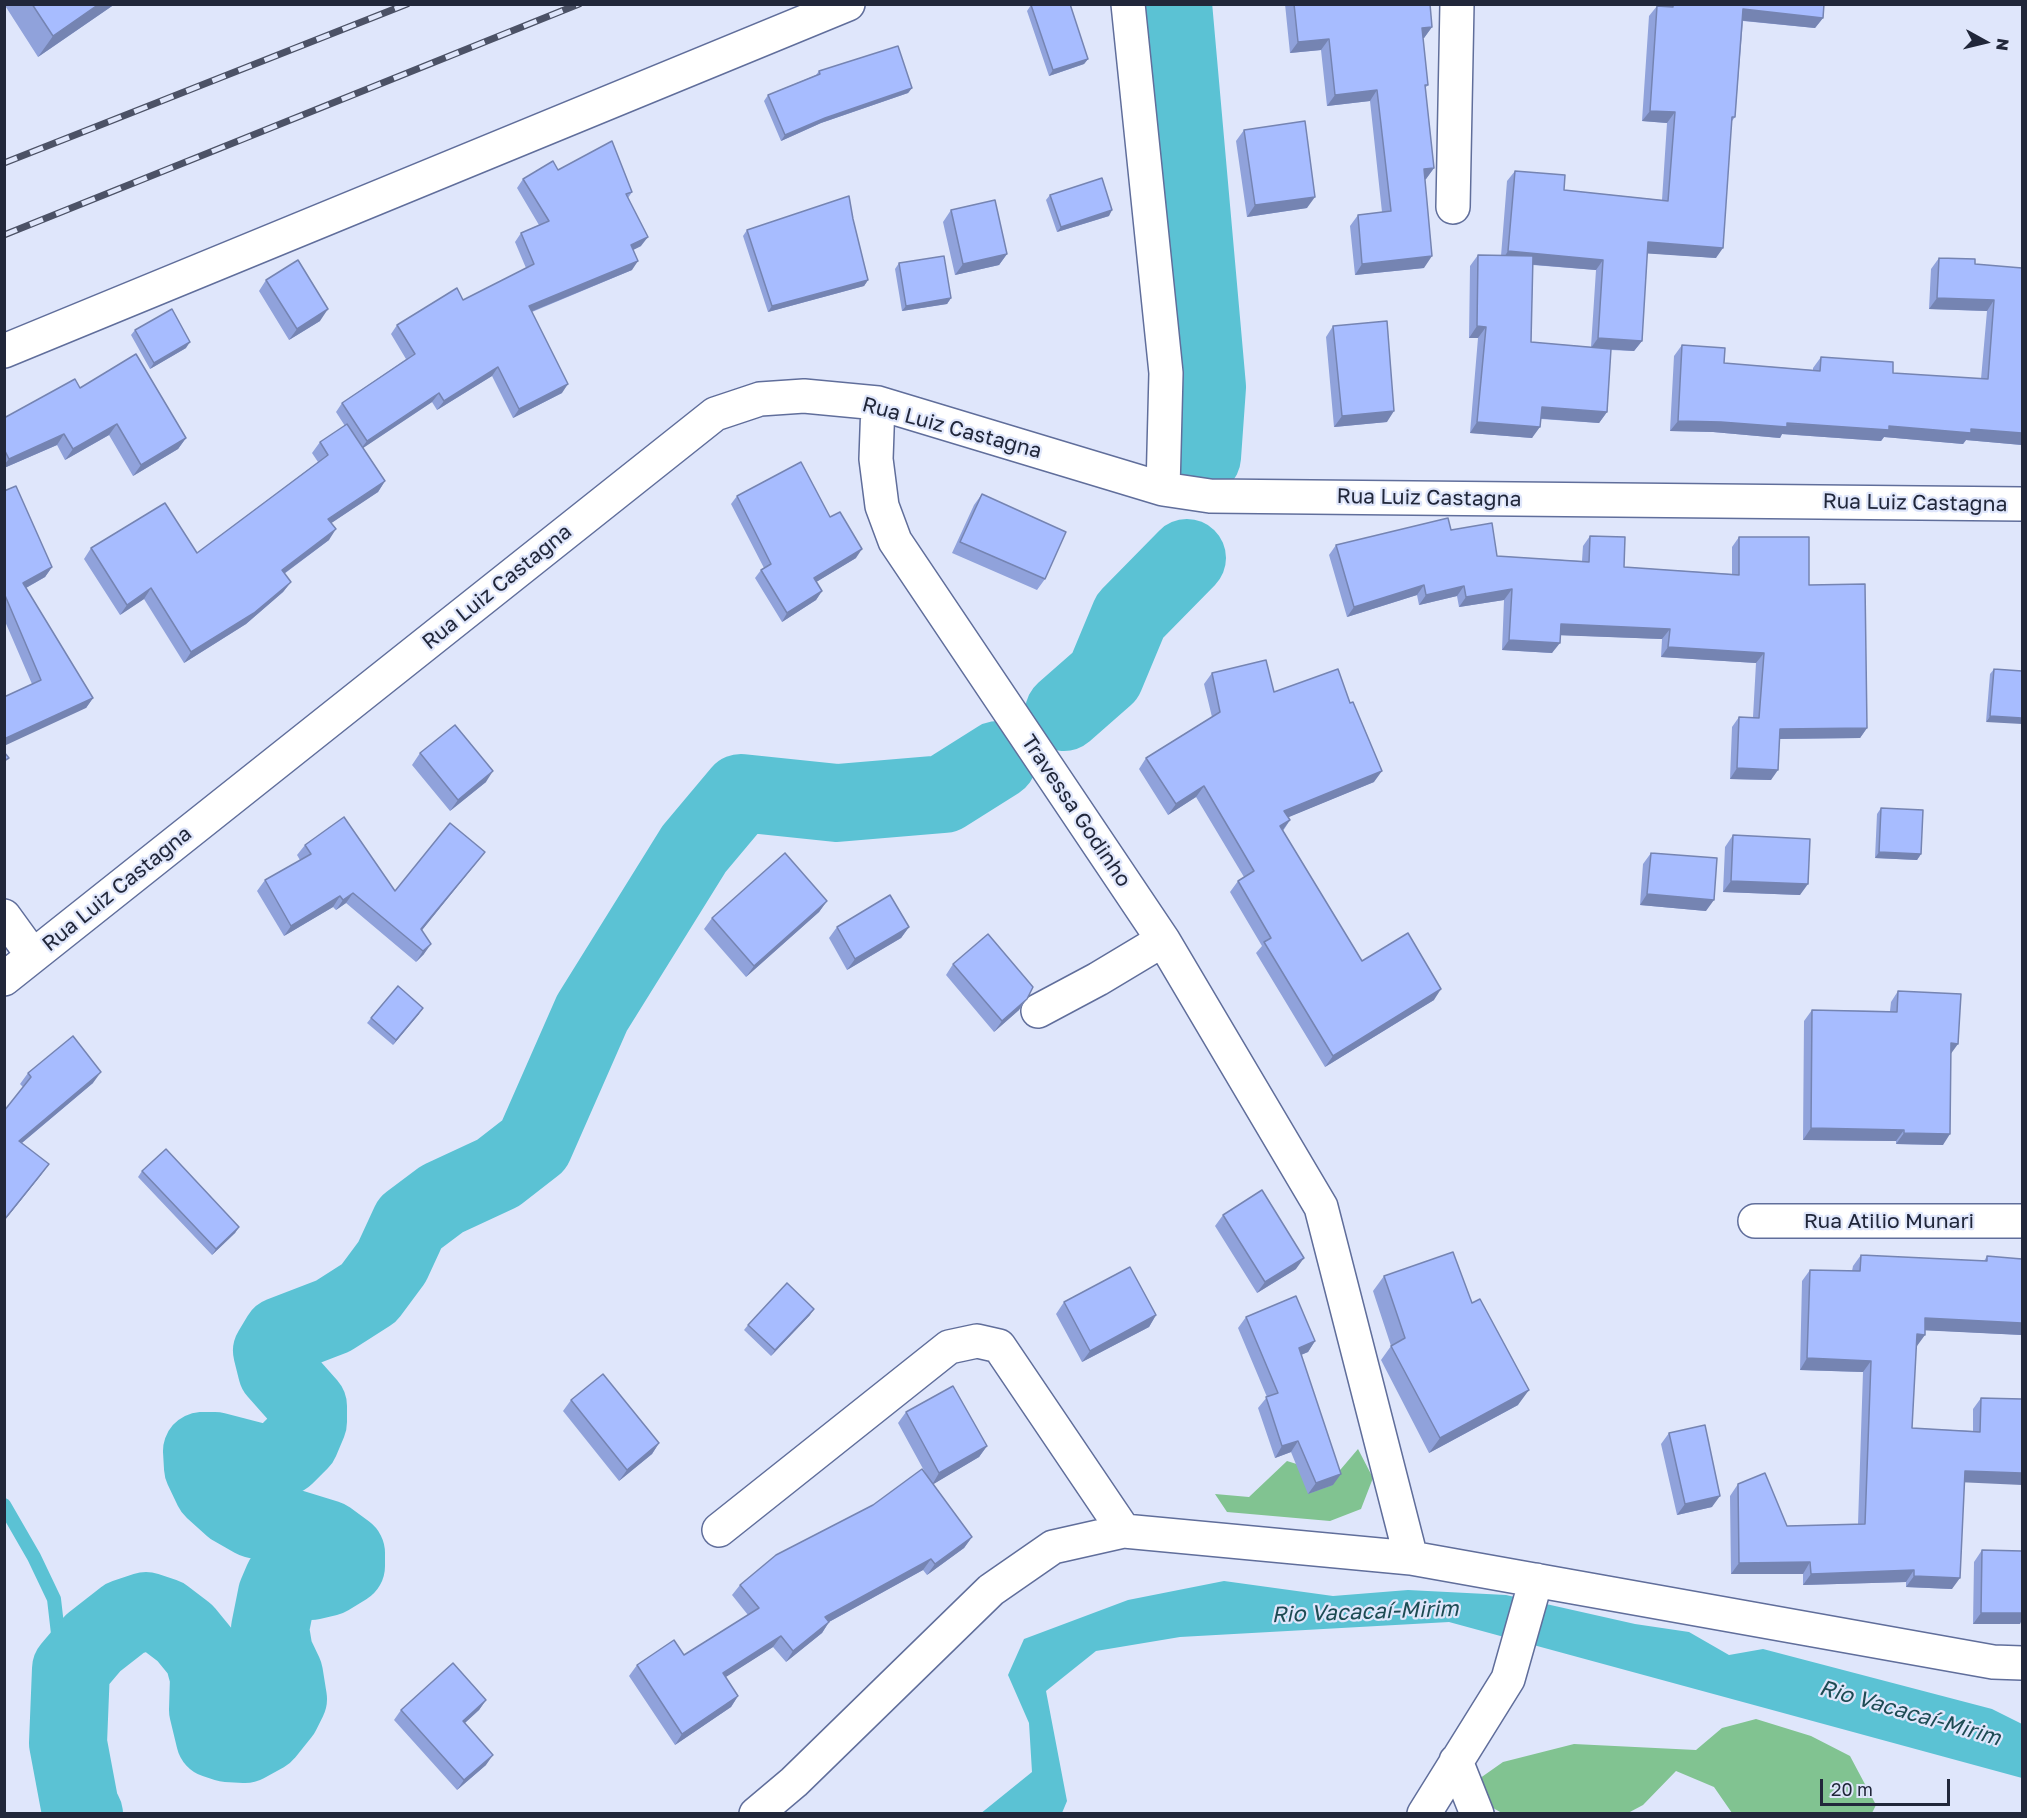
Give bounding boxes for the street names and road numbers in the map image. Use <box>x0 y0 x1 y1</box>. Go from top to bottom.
street label: Rua Luiz Castagna <box>860 392 1044 464</box>
street label: Rua Luiz Castagna <box>1336 484 1522 512</box>
street label: Rua Luiz Castagna <box>1822 489 2008 517</box>
street label: Rua Luiz Castagna <box>417 519 577 655</box>
street label: Travessa Godinho <box>1016 730 1136 892</box>
street label: Rua Luiz Castagna <box>37 821 197 957</box>
street label: Rua Atilio Munari <box>1804 1208 1974 1234</box>

